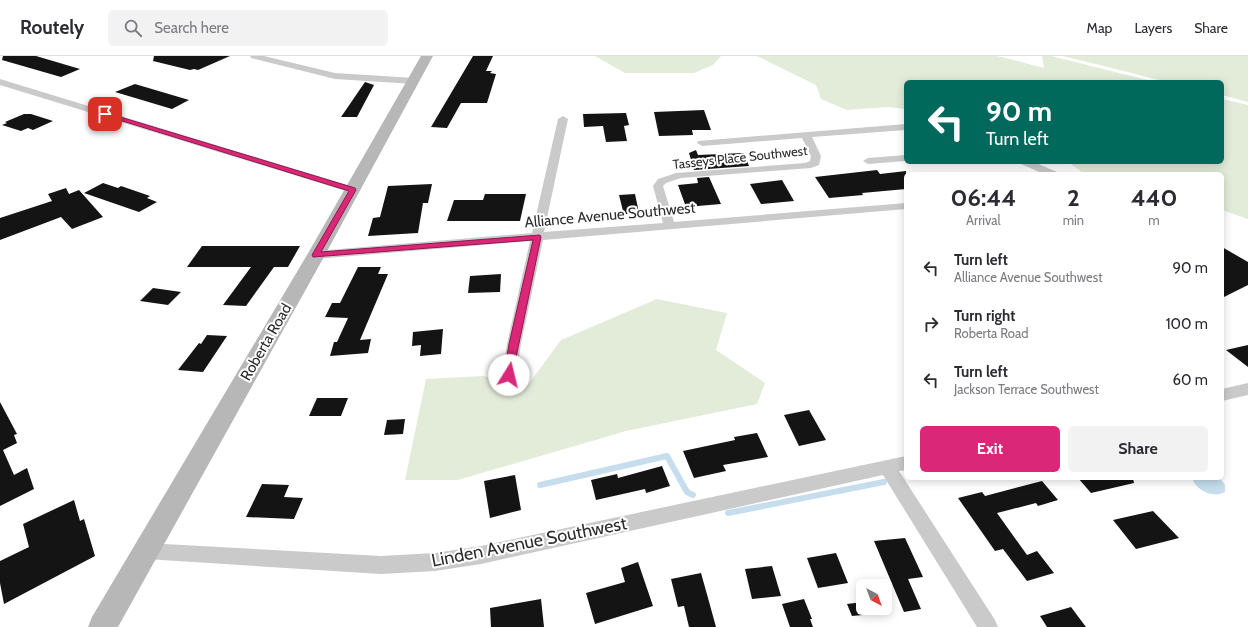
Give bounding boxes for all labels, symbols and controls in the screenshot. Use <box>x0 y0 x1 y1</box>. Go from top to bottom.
search box <box>108 10 388 46</box>
text: Routely <box>20 16 84 39</box>
icon: search <box>122 17 144 39</box>
text: Search here <box>154 19 229 37</box>
text: Map <box>1087 19 1112 37</box>
text: Layers <box>1134 19 1172 37</box>
text: Share <box>1194 19 1228 37</box>
text: 90 m <box>986 94 1052 128</box>
icon: left <box>920 96 972 148</box>
pin <box>88 97 122 131</box>
icon: arrive <box>94 103 116 125</box>
text: Turn left <box>986 128 1049 150</box>
street label: Tasseys Place Southwest <box>672 142 809 172</box>
text: 06:44 <box>951 183 1016 212</box>
text: 2 <box>1067 183 1080 212</box>
text: 440 <box>1131 183 1177 212</box>
street label: Alliance Avenue Southwest <box>524 199 696 231</box>
text: Arrival <box>966 212 1001 228</box>
text: min <box>1063 212 1084 228</box>
text: m <box>1148 212 1160 228</box>
text: Turn left <box>954 251 1008 269</box>
icon: left <box>920 257 942 279</box>
text: 90 m <box>1172 259 1208 277</box>
text: Alliance Avenue Southwest <box>954 269 1103 285</box>
street label: Roberta Road <box>237 300 295 384</box>
text: Turn right <box>954 307 1015 325</box>
icon: right <box>920 313 942 335</box>
text: 100 m <box>1166 315 1208 333</box>
text: Roberta Road <box>954 325 1028 341</box>
position arrow <box>488 354 530 396</box>
text: Turn left <box>954 363 1008 381</box>
icon: left <box>920 369 942 391</box>
text: 60 m <box>1172 371 1208 389</box>
text: Jackson Terrace Southwest <box>954 381 1099 397</box>
button: Exit <box>920 426 1060 472</box>
button: Share <box>1068 426 1208 472</box>
street label: Linden Avenue Southwest <box>429 512 629 572</box>
north arrow <box>856 579 892 615</box>
map controls <box>856 579 892 615</box>

